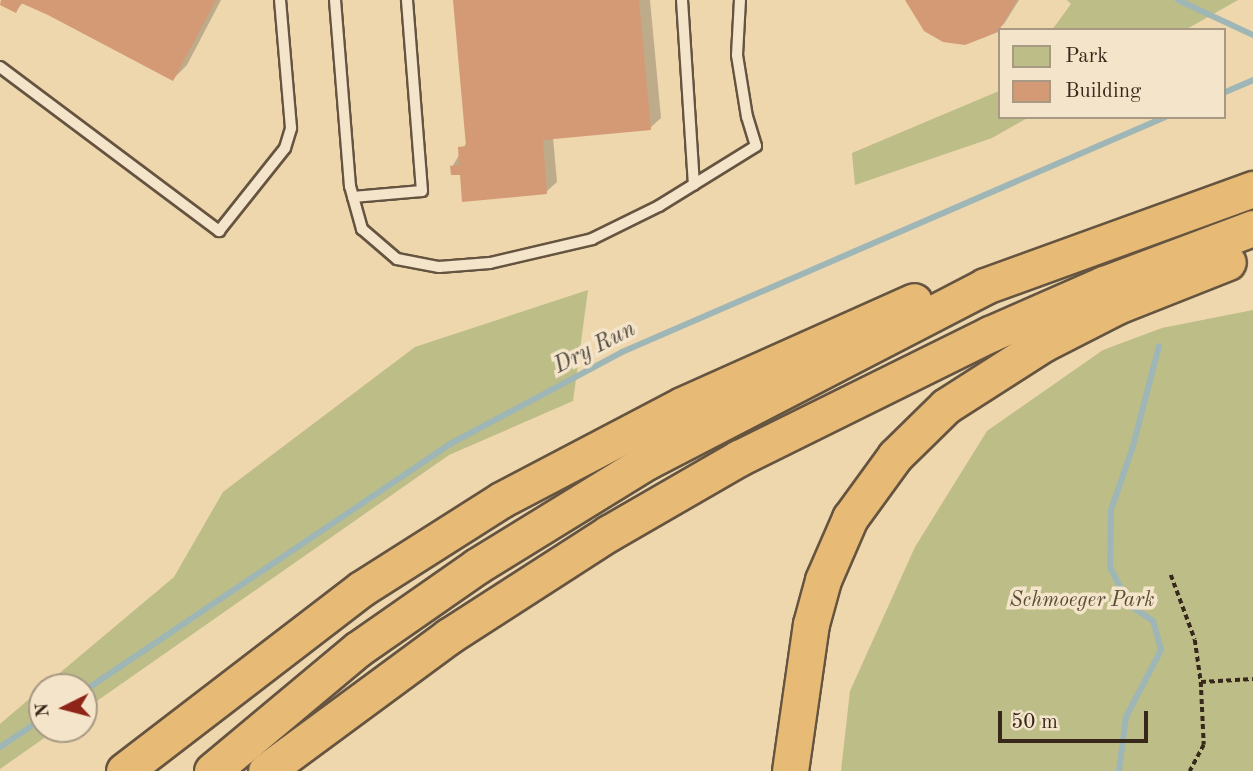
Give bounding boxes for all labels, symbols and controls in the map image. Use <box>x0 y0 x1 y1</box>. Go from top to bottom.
legend <box>998 28 1225 119</box>
text: Park <box>1065 46 1108 67</box>
text: Building <box>1065 81 1141 102</box>
water label: Dry Run <box>549 316 641 380</box>
park label: Schmoeger Park <box>1010 588 1154 614</box>
north arrow <box>28 673 98 743</box>
scale bar <box>1001 698 1152 742</box>
text: N <box>33 702 54 718</box>
text: 50 m <box>1011 712 1058 733</box>

